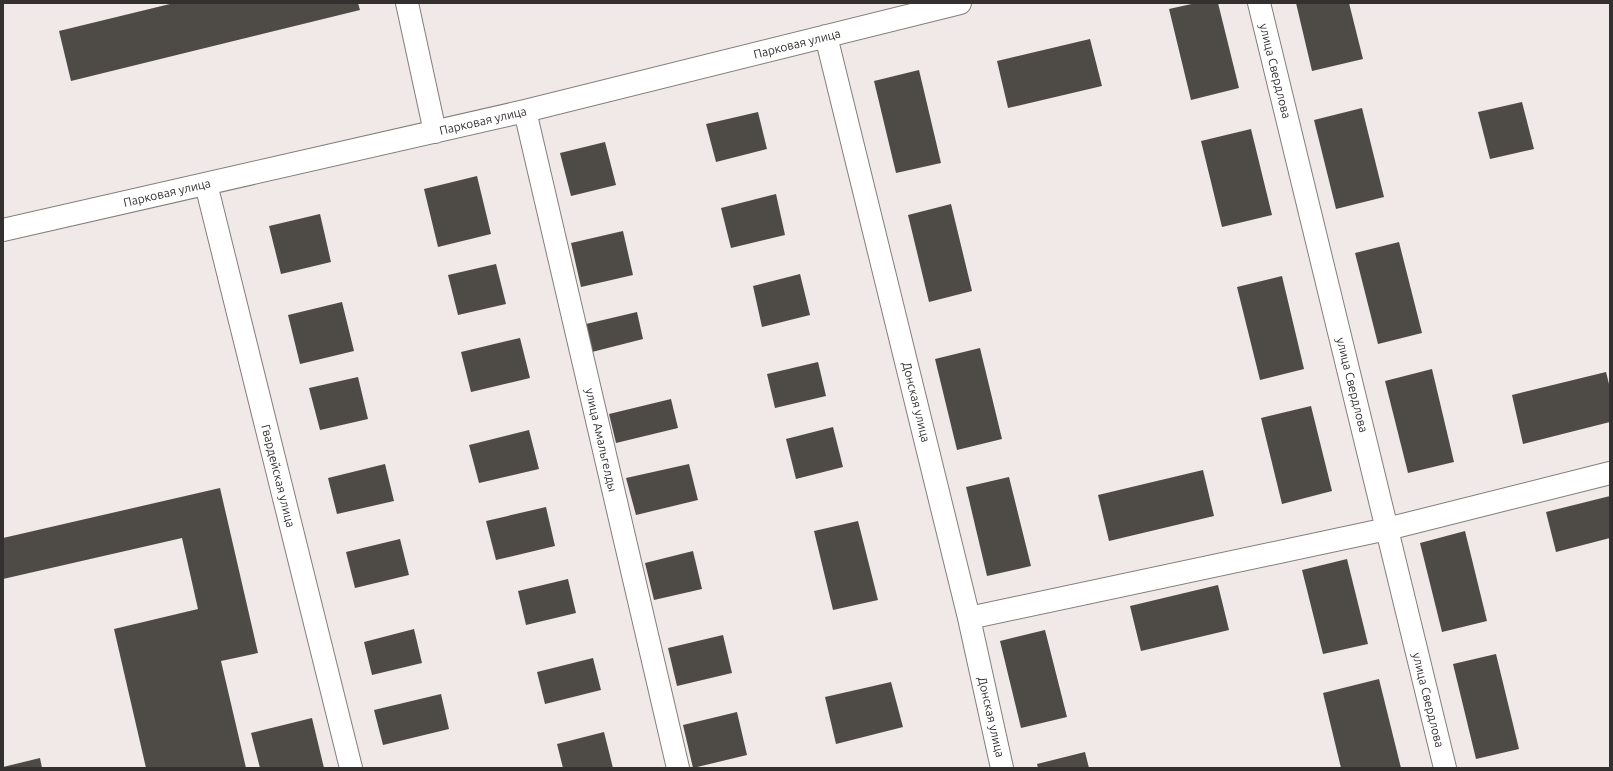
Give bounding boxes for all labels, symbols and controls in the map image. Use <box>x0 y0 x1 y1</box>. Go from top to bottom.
street label: улица Свердлова <box>1257 22 1294 120</box>
street label: Парковая улица <box>752 26 842 61</box>
street label: Парковая улица <box>438 104 528 137</box>
street label: Парковая улица <box>122 176 212 209</box>
street label: улица Свердлова <box>1334 336 1371 434</box>
street label: Донская улица <box>900 360 933 443</box>
street label: улица Амальгелды <box>583 387 620 493</box>
street label: Гвардейская улица <box>259 423 298 529</box>
street label: улица Свердлова <box>1410 651 1447 749</box>
street label: Донская улица <box>976 675 1007 758</box>

